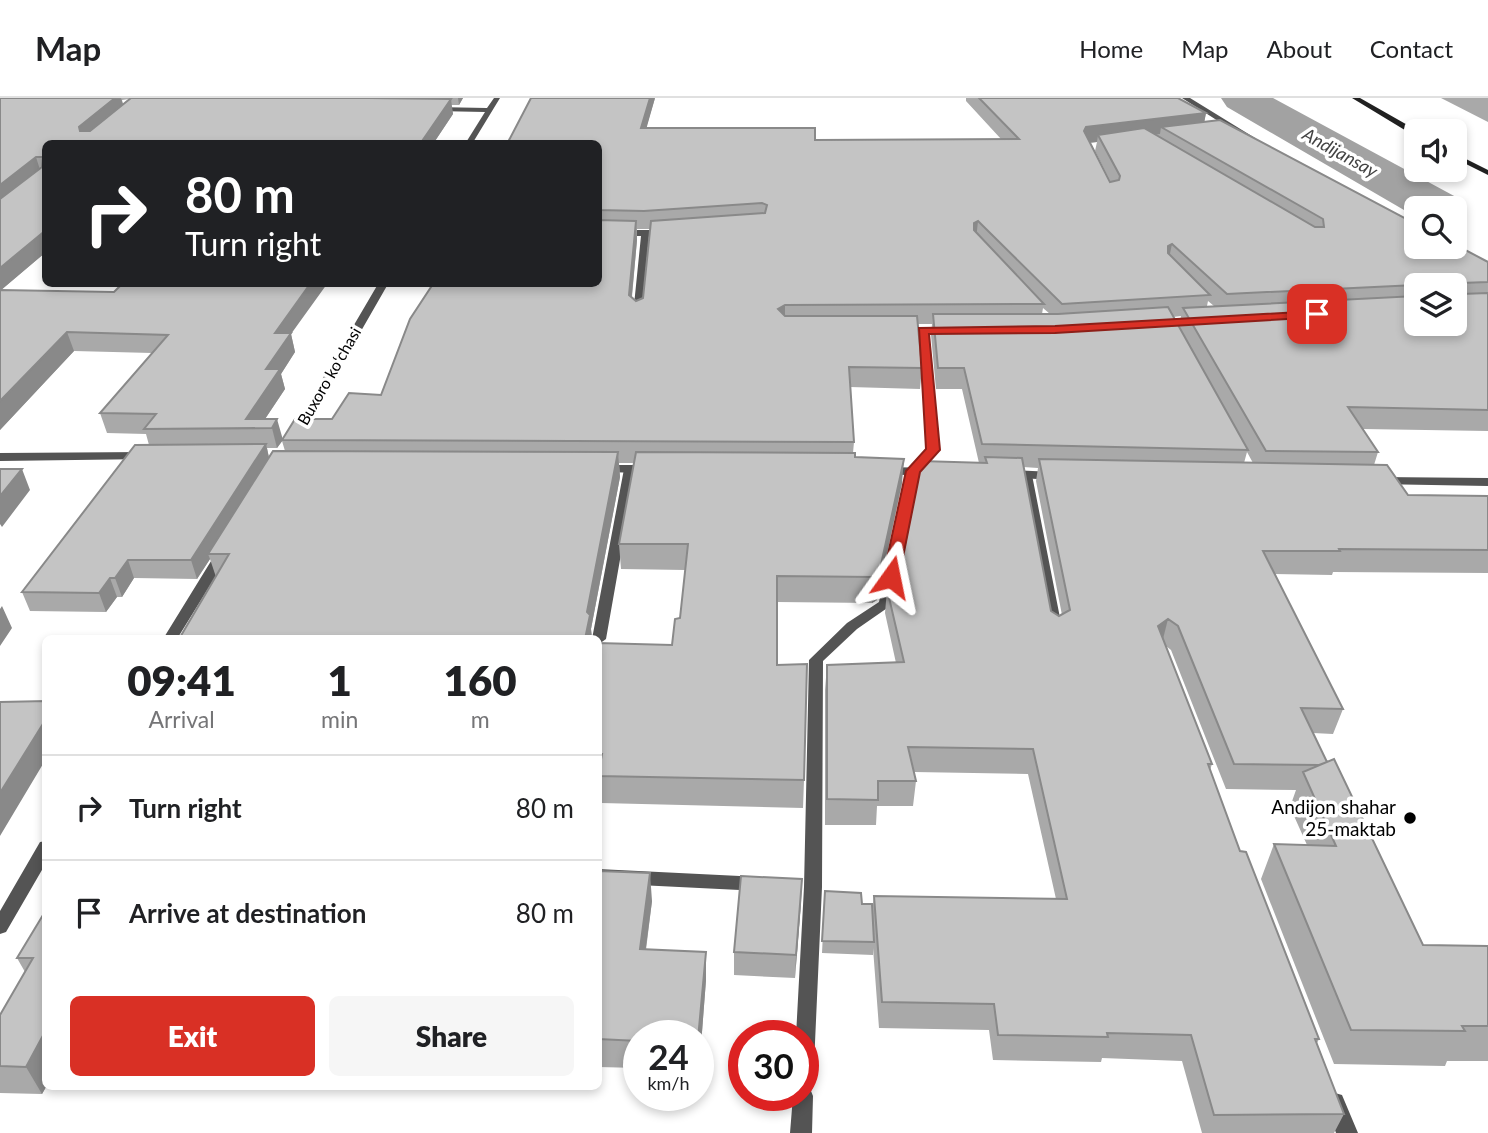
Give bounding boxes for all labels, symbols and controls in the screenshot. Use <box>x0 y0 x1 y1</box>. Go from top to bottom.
text: Map <box>35 28 101 68</box>
text: Home <box>1079 34 1143 63</box>
text: Map <box>1181 34 1229 63</box>
text: About <box>1267 34 1332 63</box>
text: Contact <box>1370 34 1453 63</box>
map controls <box>1404 119 1467 336</box>
button: sound <box>1404 119 1467 182</box>
water label: Andijansay <box>1298 122 1382 182</box>
text: 80 m <box>185 165 295 223</box>
icon: right <box>70 168 161 259</box>
button: search <box>1404 196 1467 259</box>
text: Turn right <box>185 224 321 263</box>
button: layers <box>1404 273 1467 336</box>
pin <box>1287 284 1347 344</box>
icon: arrive <box>1298 295 1336 333</box>
street label: Buxoro koʻchasi <box>293 323 364 428</box>
position arrow <box>854 540 928 614</box>
text: 09:41 <box>127 655 236 705</box>
text: 1 <box>328 655 352 705</box>
text: 160 <box>444 655 517 705</box>
text: Arrival <box>148 705 215 733</box>
text: min <box>321 705 358 733</box>
text: m <box>471 705 490 733</box>
icon: right <box>70 789 108 827</box>
text: Turn right <box>129 792 242 824</box>
text: 80 m <box>516 792 574 824</box>
place label: Andijon shahar 25-maktab <box>1271 795 1396 840</box>
marker: Andijon shahar 25-maktab <box>1402 810 1418 826</box>
icon: arrive <box>70 894 108 932</box>
text: Arrive at destination <box>129 897 366 929</box>
text: 80 m <box>516 897 574 929</box>
button: Exit <box>70 996 315 1076</box>
button: Share <box>329 996 574 1076</box>
speed limit sign: 30 <box>728 1020 819 1111</box>
text: 24 <box>648 1035 689 1077</box>
text: km/h <box>647 1072 690 1094</box>

